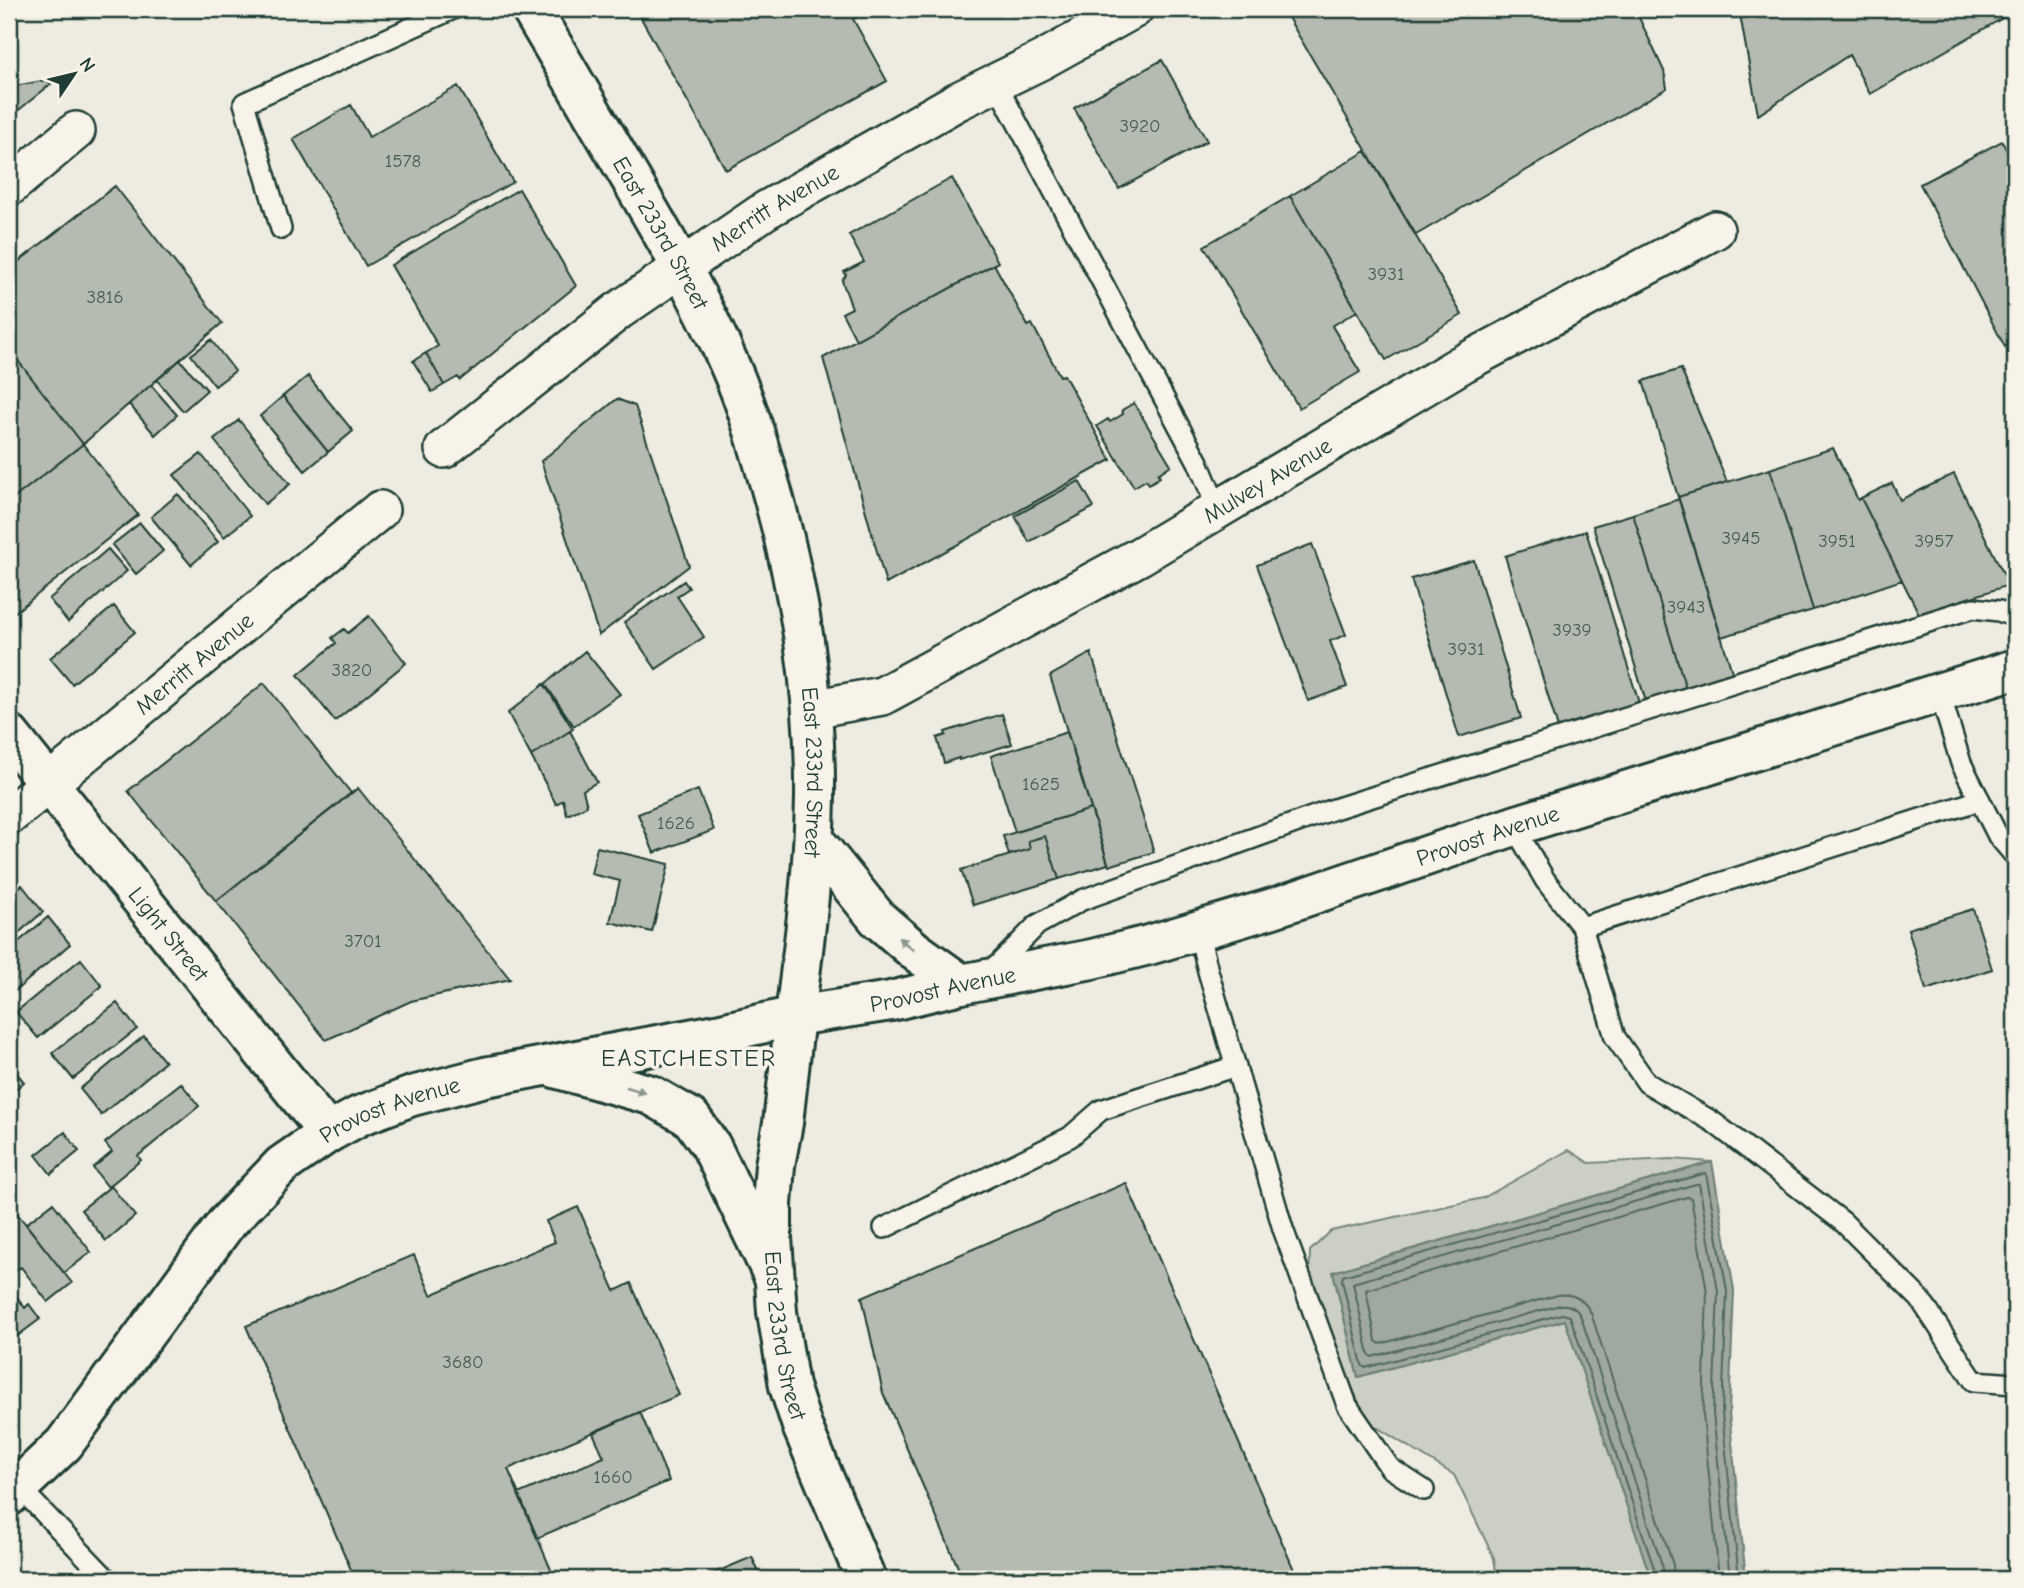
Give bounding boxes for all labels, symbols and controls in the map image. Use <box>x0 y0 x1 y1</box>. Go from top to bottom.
north arrow <box>38 38 108 108</box>
text: N <box>75 53 100 76</box>
house number: 3920 <box>1119 115 1161 137</box>
house number: 1578 <box>385 150 421 172</box>
street label: East 233rd Street <box>607 152 715 315</box>
street label: Merritt Avenue <box>706 159 844 258</box>
house number: 3931 <box>1368 263 1404 285</box>
house number: 3816 <box>86 286 124 308</box>
street label: Mulvey Avenue <box>1198 432 1337 529</box>
house number: 3945 <box>1721 527 1761 549</box>
house number: 3951 <box>1818 530 1856 552</box>
house number: 3957 <box>1915 530 1954 552</box>
house number: 3943 <box>1667 596 1705 618</box>
street label: Merritt Avenue <box>130 607 259 720</box>
house number: 3939 <box>1552 619 1592 641</box>
house number: 3931 <box>1448 638 1484 660</box>
house number: 3820 <box>332 659 372 681</box>
street label: East 233rd Street <box>796 686 828 860</box>
house number: 1625 <box>1022 773 1060 795</box>
street label: Provost Avenue <box>1413 800 1562 872</box>
house number: 1626 <box>657 812 695 834</box>
street label: Light Street <box>123 882 215 988</box>
house number: 3701 <box>344 930 382 952</box>
one-way arrow <box>897 937 915 952</box>
street label: Provost Avenue <box>868 961 1018 1018</box>
district label: EASTCHESTER <box>601 1044 777 1072</box>
street label: Provost Avenue <box>314 1071 463 1149</box>
one-way arrow <box>625 1086 646 1096</box>
street label: East 233rd Street <box>759 1250 813 1425</box>
house number: 3680 <box>442 1351 484 1373</box>
house number: 1660 <box>593 1466 633 1488</box>

